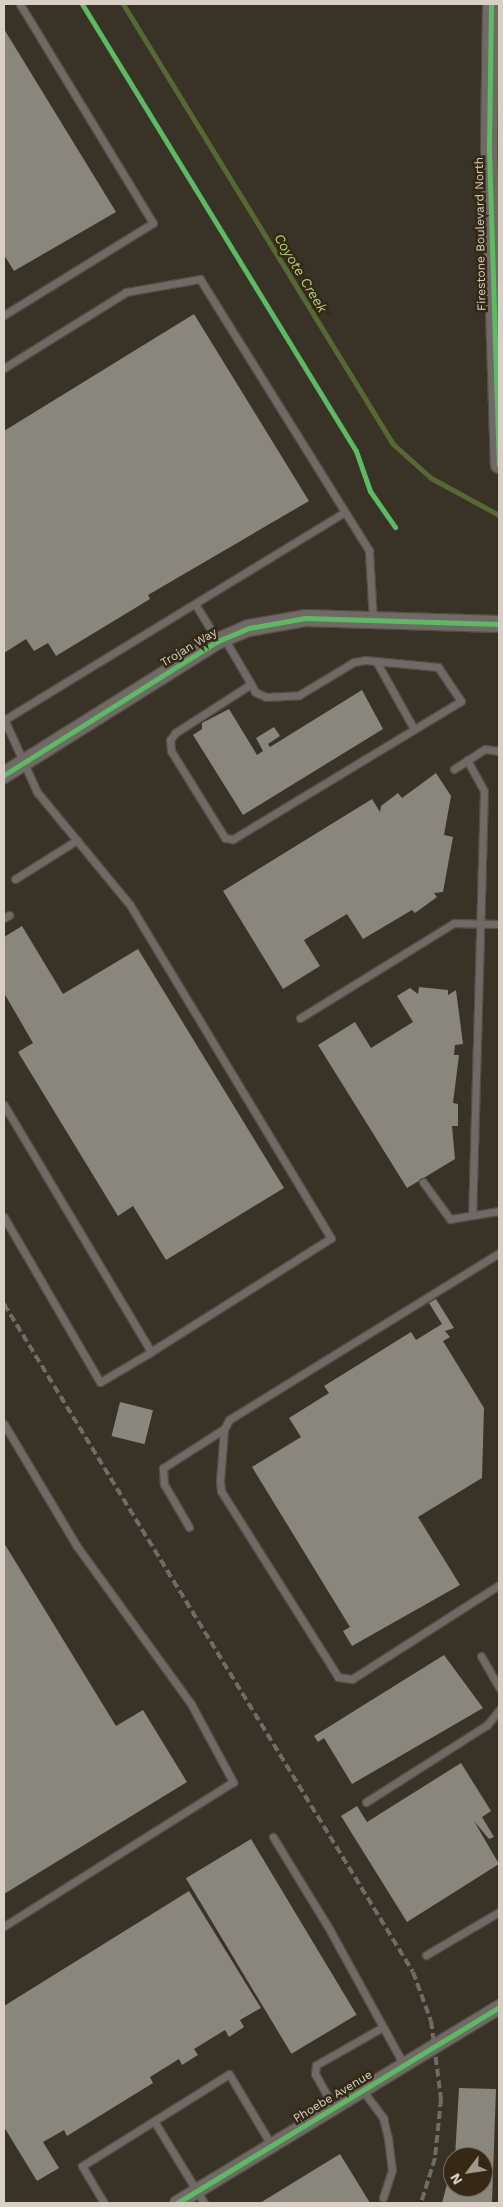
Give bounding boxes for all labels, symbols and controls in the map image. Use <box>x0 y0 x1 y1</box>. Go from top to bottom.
street label: Firestone Boulevard North <box>472 157 490 311</box>
water label: Coyote Creek <box>271 230 331 316</box>
street label: Trojan Way <box>158 625 220 671</box>
street label: Phoebe Avenue <box>291 2068 375 2126</box>
north arrow <box>443 2147 493 2197</box>
text: N <box>446 2171 466 2188</box>

